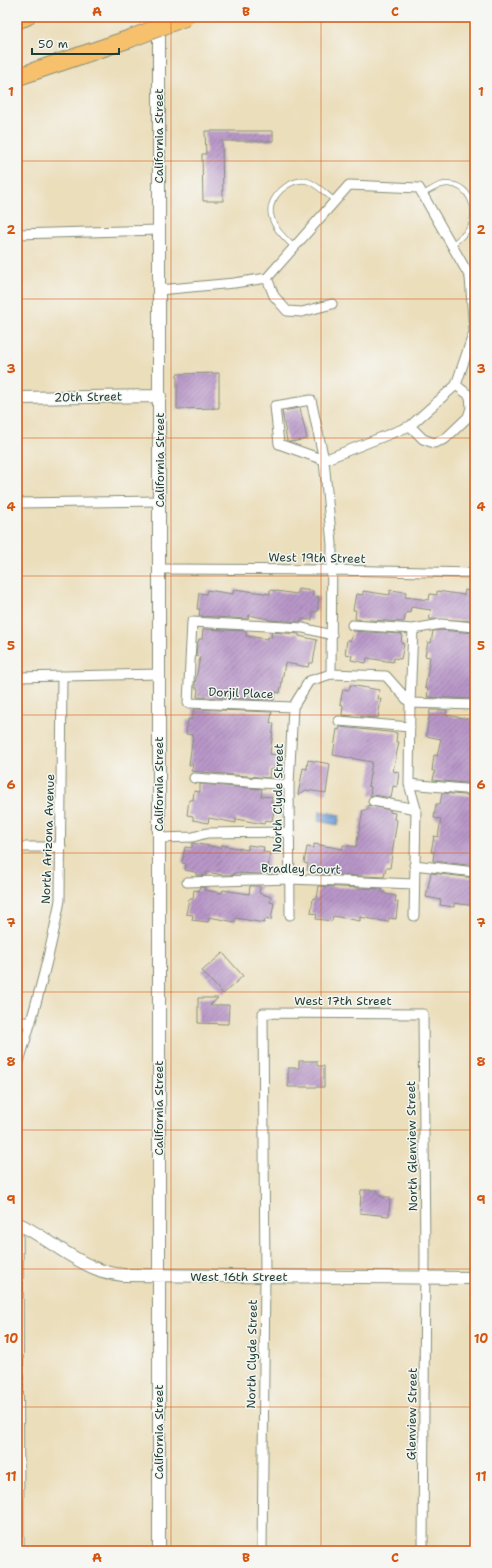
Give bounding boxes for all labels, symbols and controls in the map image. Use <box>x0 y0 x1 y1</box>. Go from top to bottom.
text: A <box>92 3 102 20</box>
text: B <box>242 3 250 20</box>
text: C <box>391 3 399 20</box>
scale bar <box>32 30 119 56</box>
text: 50 m <box>38 36 68 52</box>
text: 1 <box>8 83 14 100</box>
text: 1 <box>478 83 484 100</box>
street label: California Street <box>151 88 167 184</box>
text: 2 <box>6 221 16 238</box>
text: 2 <box>476 221 486 238</box>
text: 3 <box>6 360 16 377</box>
text: 3 <box>476 360 486 377</box>
street label: 20th Street <box>54 388 122 406</box>
street label: California Street <box>152 412 168 508</box>
text: 4 <box>6 498 16 515</box>
text: 4 <box>476 498 486 515</box>
street label: West 19th Street <box>268 549 366 567</box>
text: 5 <box>7 637 15 654</box>
text: 5 <box>477 637 485 654</box>
street label: Dorjil Place <box>208 684 274 702</box>
street label: California Street <box>151 736 167 832</box>
street label: North Clyde Street <box>269 743 287 853</box>
street label: North Arizona Avenue <box>38 773 58 904</box>
text: 6 <box>6 776 16 793</box>
text: 6 <box>476 776 486 793</box>
street label: Bradley Court <box>261 860 341 878</box>
text: 7 <box>6 914 16 931</box>
text: 7 <box>476 914 486 931</box>
street label: West 17th Street <box>294 993 392 1009</box>
text: 8 <box>6 1053 16 1070</box>
text: 8 <box>476 1053 486 1070</box>
street label: California Street <box>151 1060 167 1156</box>
street label: North Glenview Street <box>403 1081 421 1211</box>
text: 9 <box>6 1191 16 1208</box>
text: 9 <box>476 1191 486 1208</box>
street label: West 16th Street <box>190 1269 288 1285</box>
street label: North Clyde Street <box>243 1299 261 1409</box>
text: 10 <box>4 1330 18 1347</box>
text: 10 <box>474 1330 488 1347</box>
street label: Glenview Street <box>403 1368 421 1460</box>
street label: California Street <box>151 1384 167 1480</box>
text: 11 <box>5 1468 17 1485</box>
text: 11 <box>475 1468 487 1485</box>
text: A <box>92 1549 102 1566</box>
text: B <box>242 1549 250 1566</box>
text: C <box>391 1549 399 1566</box>

